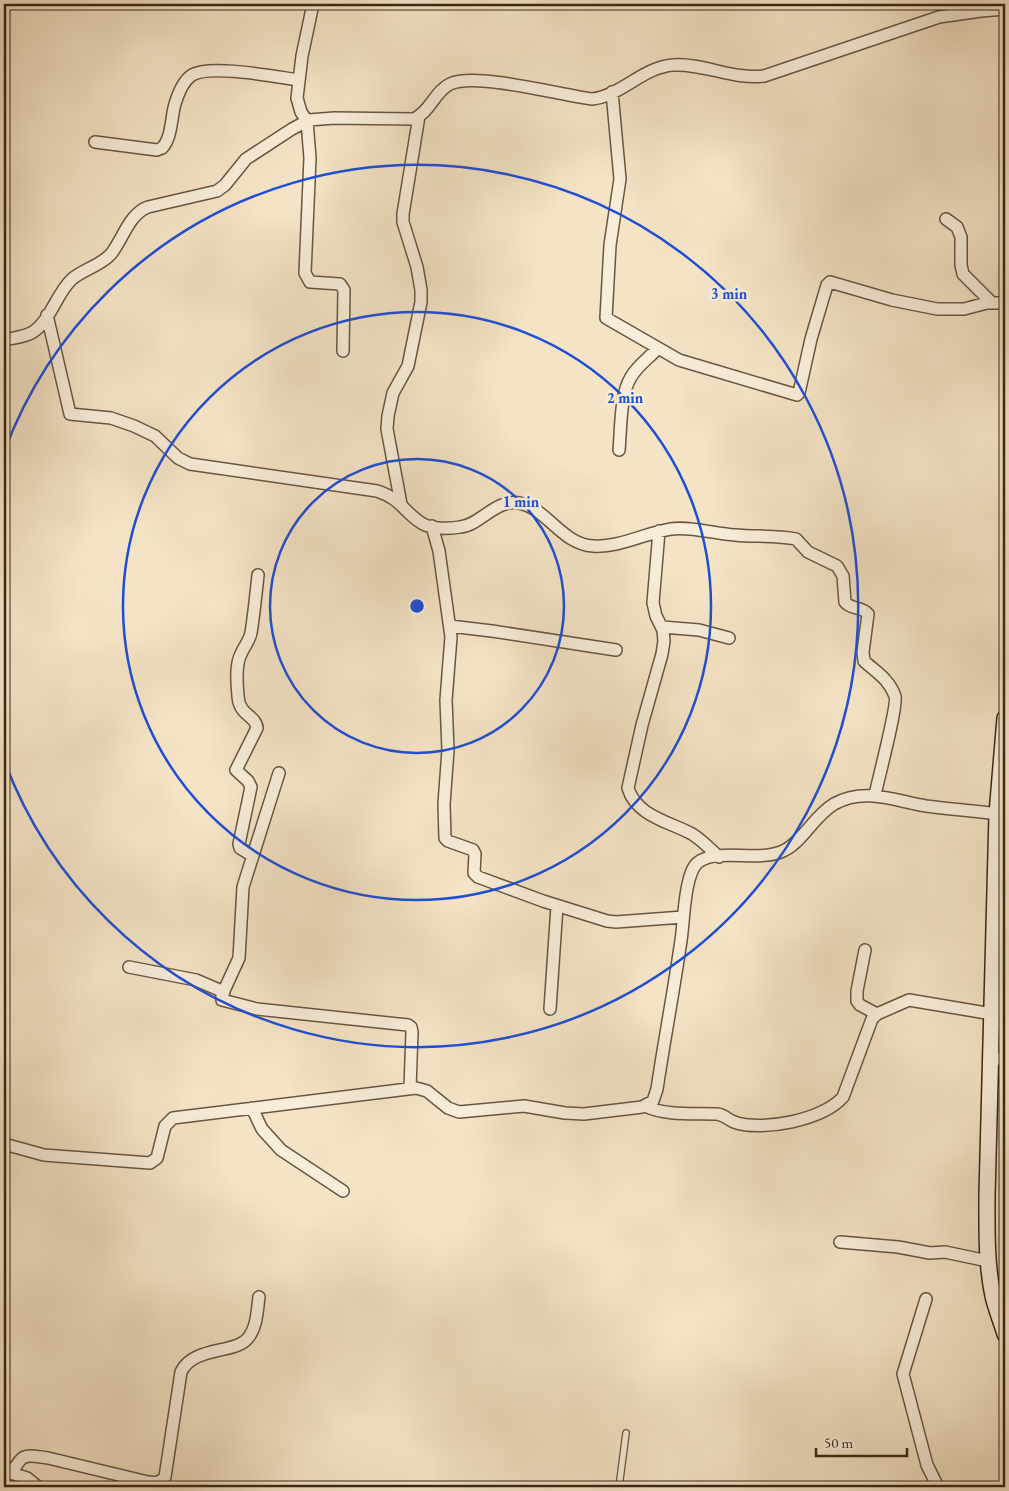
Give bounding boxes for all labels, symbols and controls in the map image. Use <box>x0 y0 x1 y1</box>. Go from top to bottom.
text: 3 min <box>711 284 748 303</box>
text: 2 min <box>607 388 644 407</box>
text: 1 min <box>503 492 540 511</box>
centre of rings <box>408 597 426 615</box>
scale bar <box>816 1426 908 1458</box>
text: 50 m <box>824 1433 853 1452</box>

